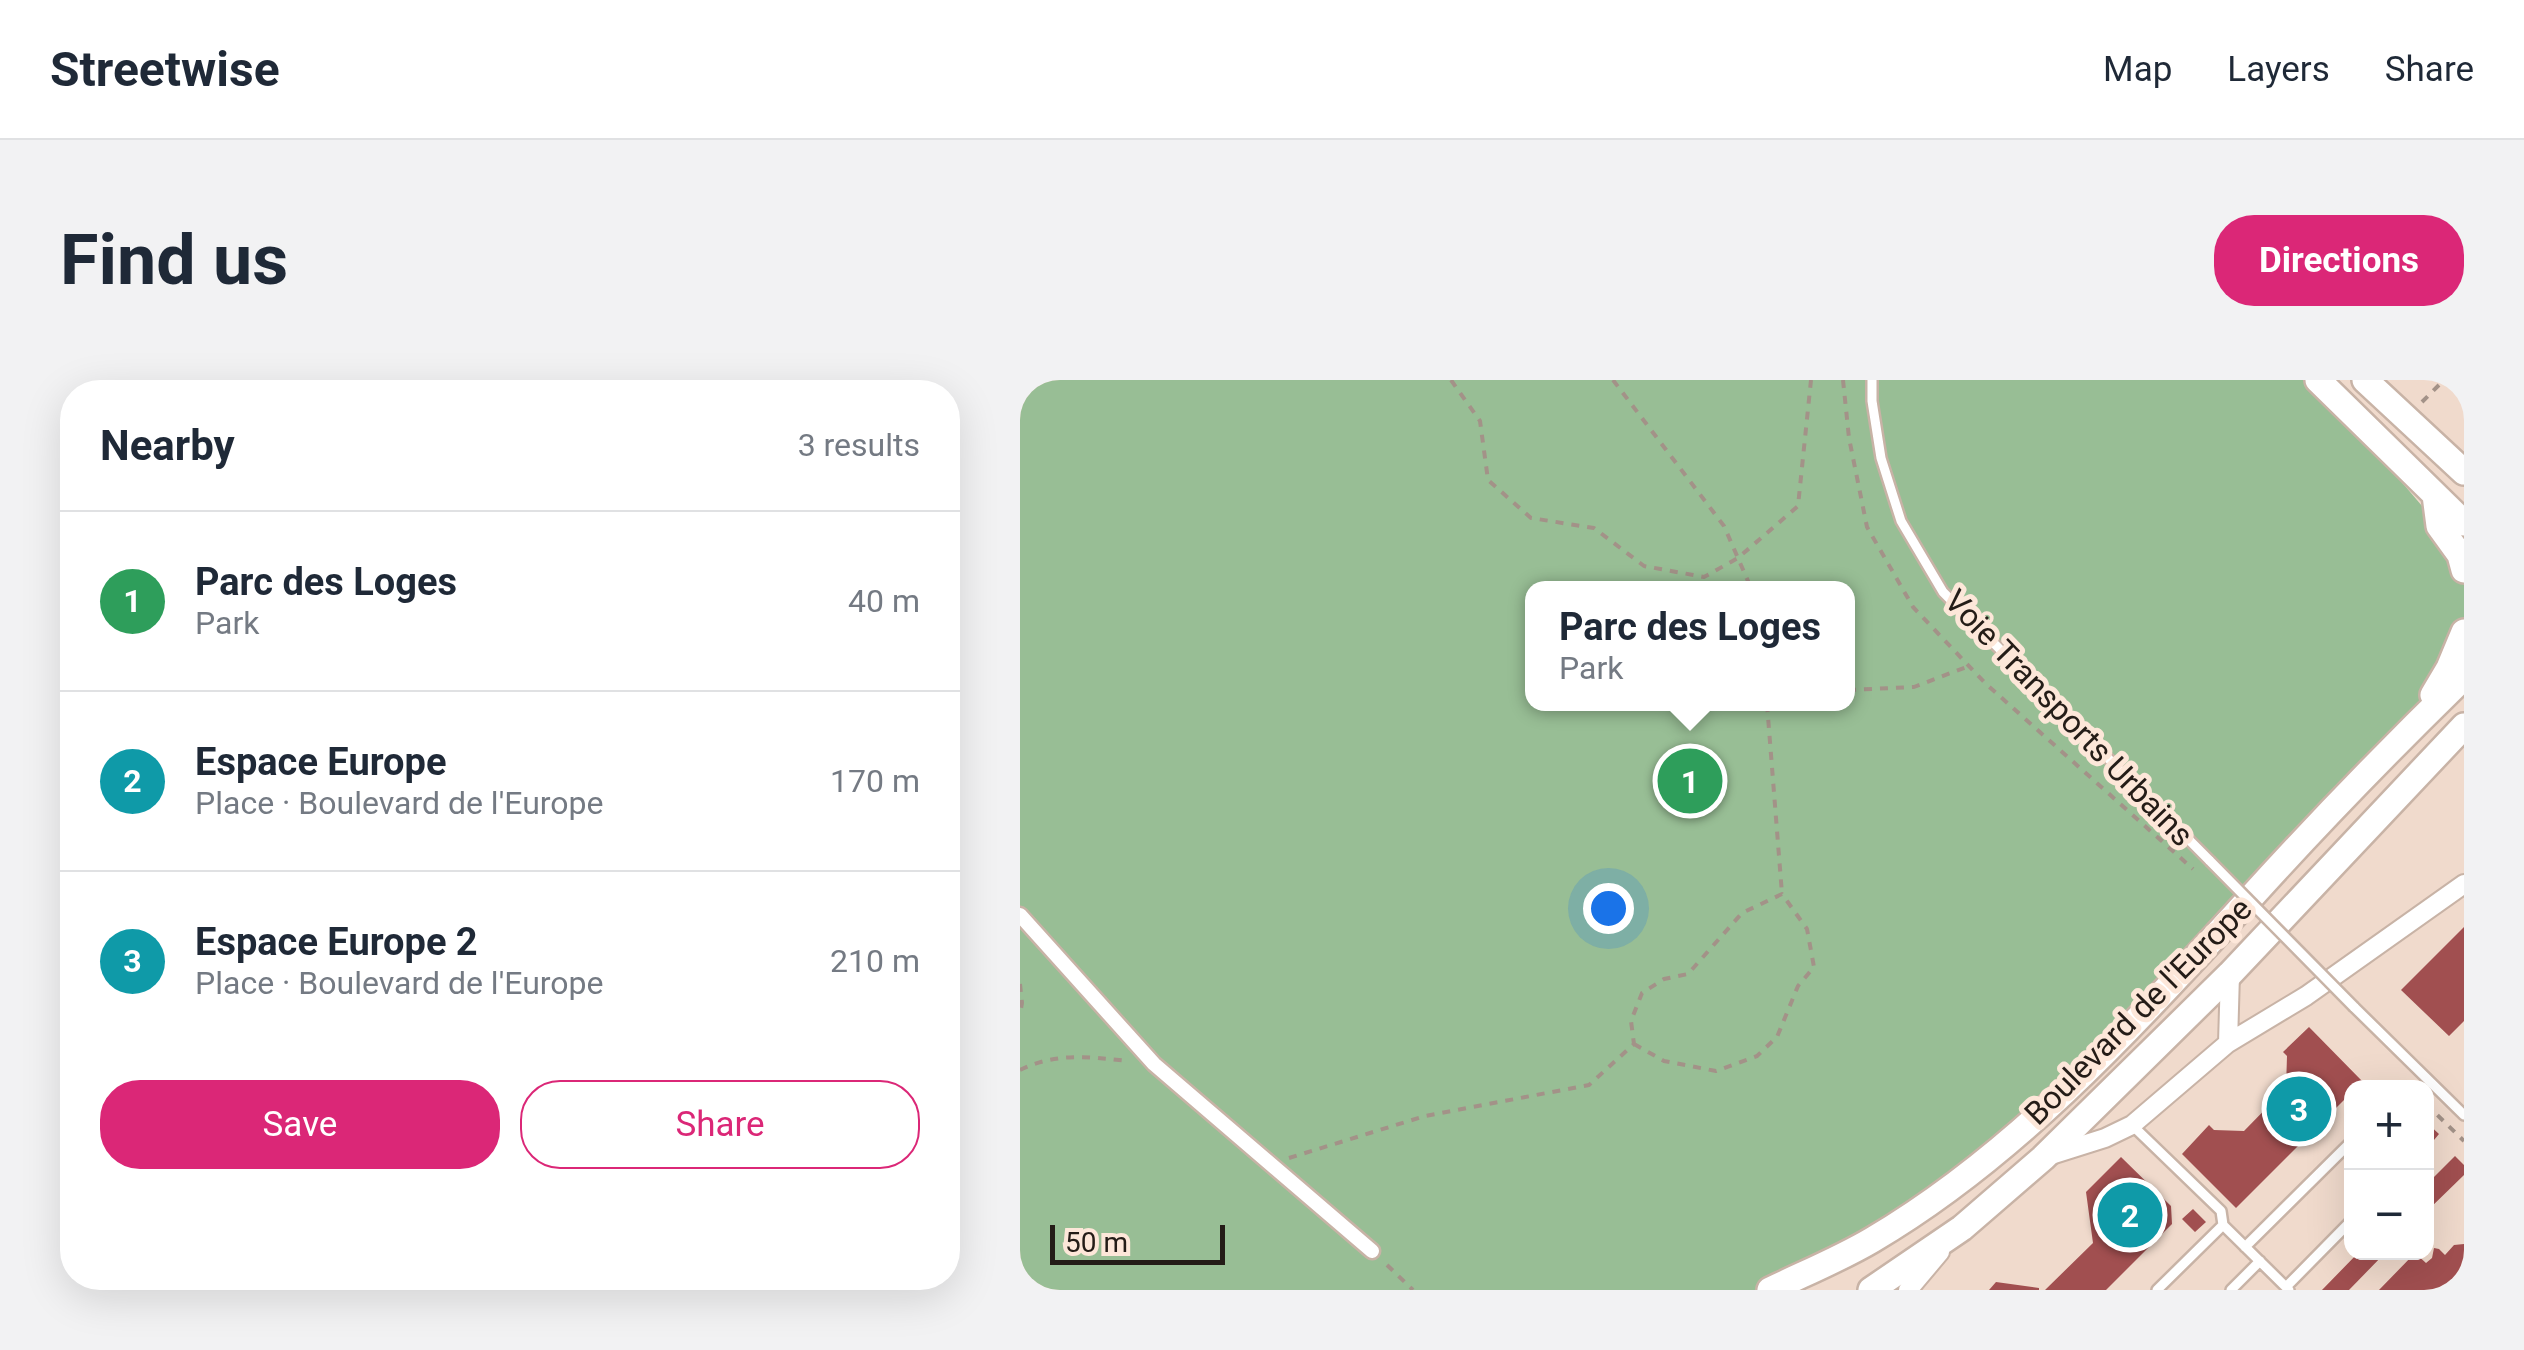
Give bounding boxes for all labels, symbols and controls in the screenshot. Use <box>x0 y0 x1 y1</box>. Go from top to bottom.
text: Streetwise <box>50 41 280 98</box>
text: Map <box>2103 49 2172 90</box>
text: Layers <box>2227 49 2330 90</box>
text: Share <box>2385 49 2474 90</box>
button: Directions <box>2214 215 2464 306</box>
text: Find us <box>60 219 288 301</box>
text: Nearby <box>100 421 235 470</box>
text: 3 results <box>798 426 920 464</box>
text: Parc des Loges <box>195 560 457 604</box>
popup <box>1525 581 1855 711</box>
text: 1 <box>123 582 142 620</box>
text: 40 m <box>848 582 920 620</box>
street label: Voie Transports Urbains <box>1937 582 2201 854</box>
text: Park <box>195 604 259 642</box>
text: Parc des Loges <box>1559 605 1821 649</box>
text: Park <box>1559 649 1623 687</box>
text: Espace Europe <box>195 740 446 784</box>
pin: 1 <box>1658 744 1722 818</box>
text: 2 <box>123 762 142 800</box>
text: 170 m <box>830 762 920 800</box>
text: Place · Boulevard de l'Europe <box>195 784 604 822</box>
your location <box>1583 883 1634 934</box>
street label: Boulevard de l'Europe <box>2017 890 2259 1132</box>
text: Espace Europe 2 <box>195 920 478 964</box>
text: 3 <box>123 942 142 980</box>
text: 210 m <box>830 942 920 980</box>
text: Place · Boulevard de l'Europe <box>195 964 604 1002</box>
pin: 3 <box>2266 1072 2332 1146</box>
button: Save <box>100 1080 500 1169</box>
button: Share <box>520 1080 920 1169</box>
map controls <box>2344 1080 2434 1260</box>
button: + <box>2344 1080 2434 1170</box>
button: − <box>2344 1170 2434 1260</box>
pin: 2 <box>2098 1178 2162 1252</box>
scale bar <box>1050 1220 1225 1264</box>
text: 50 m <box>1065 1226 1128 1259</box>

